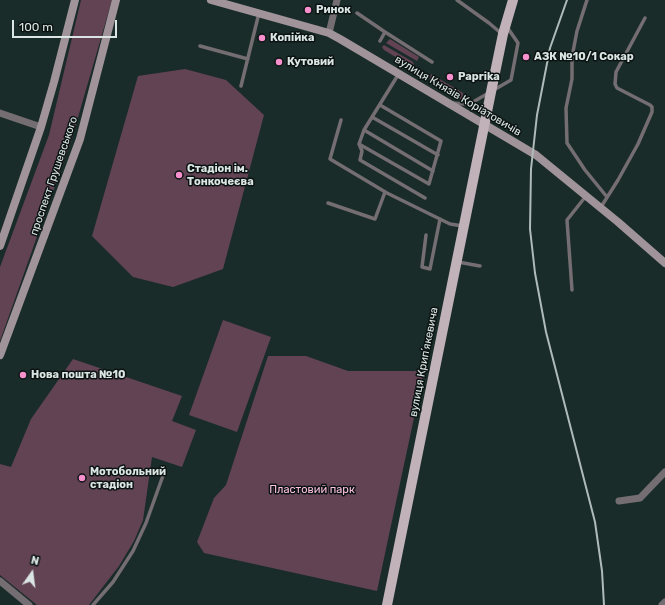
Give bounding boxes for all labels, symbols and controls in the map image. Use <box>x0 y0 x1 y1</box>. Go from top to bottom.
place label: Ринок <box>316 3 351 17</box>
marker: Ринок <box>303 5 313 15</box>
scale bar <box>14 12 119 38</box>
text: 100 m <box>19 20 53 34</box>
place label: Копійка <box>270 31 314 45</box>
marker: Копійка <box>257 33 267 43</box>
place label: АЗК №10/1 Сокар <box>534 50 634 64</box>
marker: АЗК №10/1 Сокар <box>521 52 531 62</box>
street label: вулиця Князів Коріатовичів <box>392 53 524 139</box>
place label: Кутовий <box>287 55 334 69</box>
marker: Кутовий <box>274 57 284 67</box>
place label: Paprika <box>458 70 500 84</box>
marker: Paprika <box>445 72 455 82</box>
street label: проспект Грушевського <box>27 115 81 237</box>
place label: Стадіон ім. Тонкочеєва <box>187 162 254 188</box>
marker: Стадіон ім. Тонкочеєва <box>174 170 184 180</box>
street label: вулиця Крипʼякевича <box>407 306 441 418</box>
place label: Нова пошта №10 <box>31 368 125 382</box>
marker: Нова пошта №10 <box>18 370 28 380</box>
place label: Мотобольний стадіон <box>90 465 166 491</box>
marker: Мотобольний стадіон <box>77 473 87 483</box>
park label: Пластовий парк <box>269 483 355 497</box>
north arrow <box>12 553 52 593</box>
text: N <box>30 554 40 568</box>

